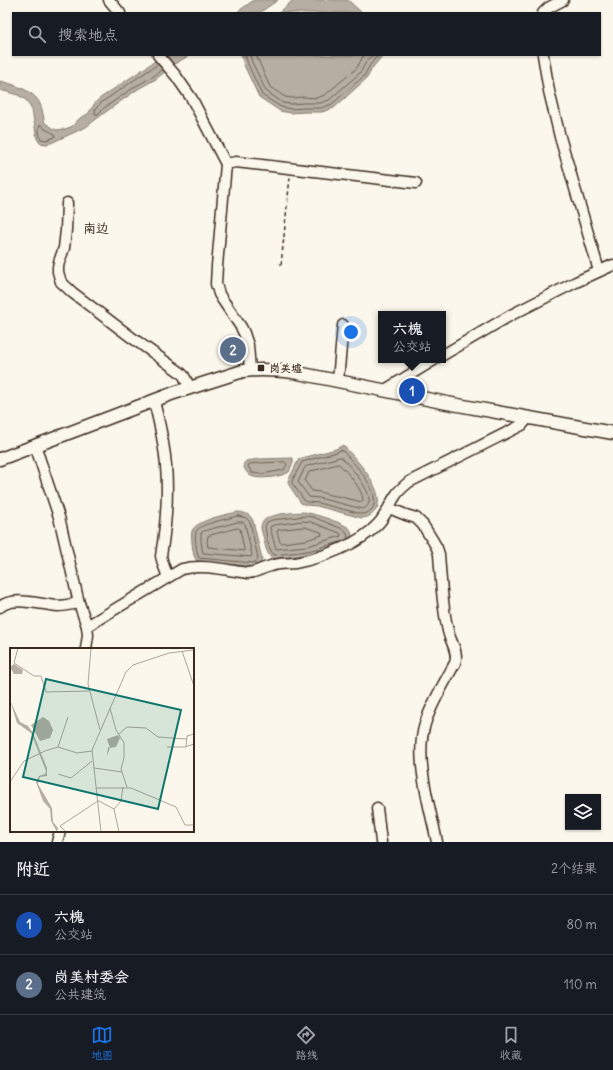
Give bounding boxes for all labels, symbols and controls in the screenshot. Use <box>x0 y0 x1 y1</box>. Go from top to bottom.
search box <box>12 12 601 56</box>
icon: search <box>26 23 48 45</box>
text: 搜索地点 <box>58 25 118 44</box>
district label: 南边 <box>83 220 109 237</box>
popup <box>378 311 446 363</box>
text: 六槐 <box>392 319 423 338</box>
your location <box>341 322 361 342</box>
pin: 2 <box>220 335 246 365</box>
text: 公交站 <box>392 338 432 355</box>
place label: 岗美墟 <box>269 361 302 375</box>
marker: 岗美墟 <box>256 363 266 373</box>
pin: 1 <box>399 376 425 406</box>
inset map <box>10 648 194 832</box>
map controls <box>565 794 601 830</box>
button: layers <box>565 794 601 830</box>
text: 附近 <box>16 858 50 880</box>
text: 2个结果 <box>551 860 597 877</box>
text: 六槐 <box>54 907 84 926</box>
text: 1 <box>26 916 32 933</box>
text: 80 m <box>566 916 597 933</box>
text: 公交站 <box>54 926 93 943</box>
text: 岗美村委会 <box>54 967 129 986</box>
text: 2 <box>25 976 33 993</box>
text: 110 m <box>564 976 597 993</box>
text: 公共建筑 <box>54 986 106 1003</box>
tab: 地图 <box>91 1024 113 1062</box>
tab: 路线 <box>295 1024 317 1062</box>
tab: 收藏 <box>500 1024 522 1062</box>

